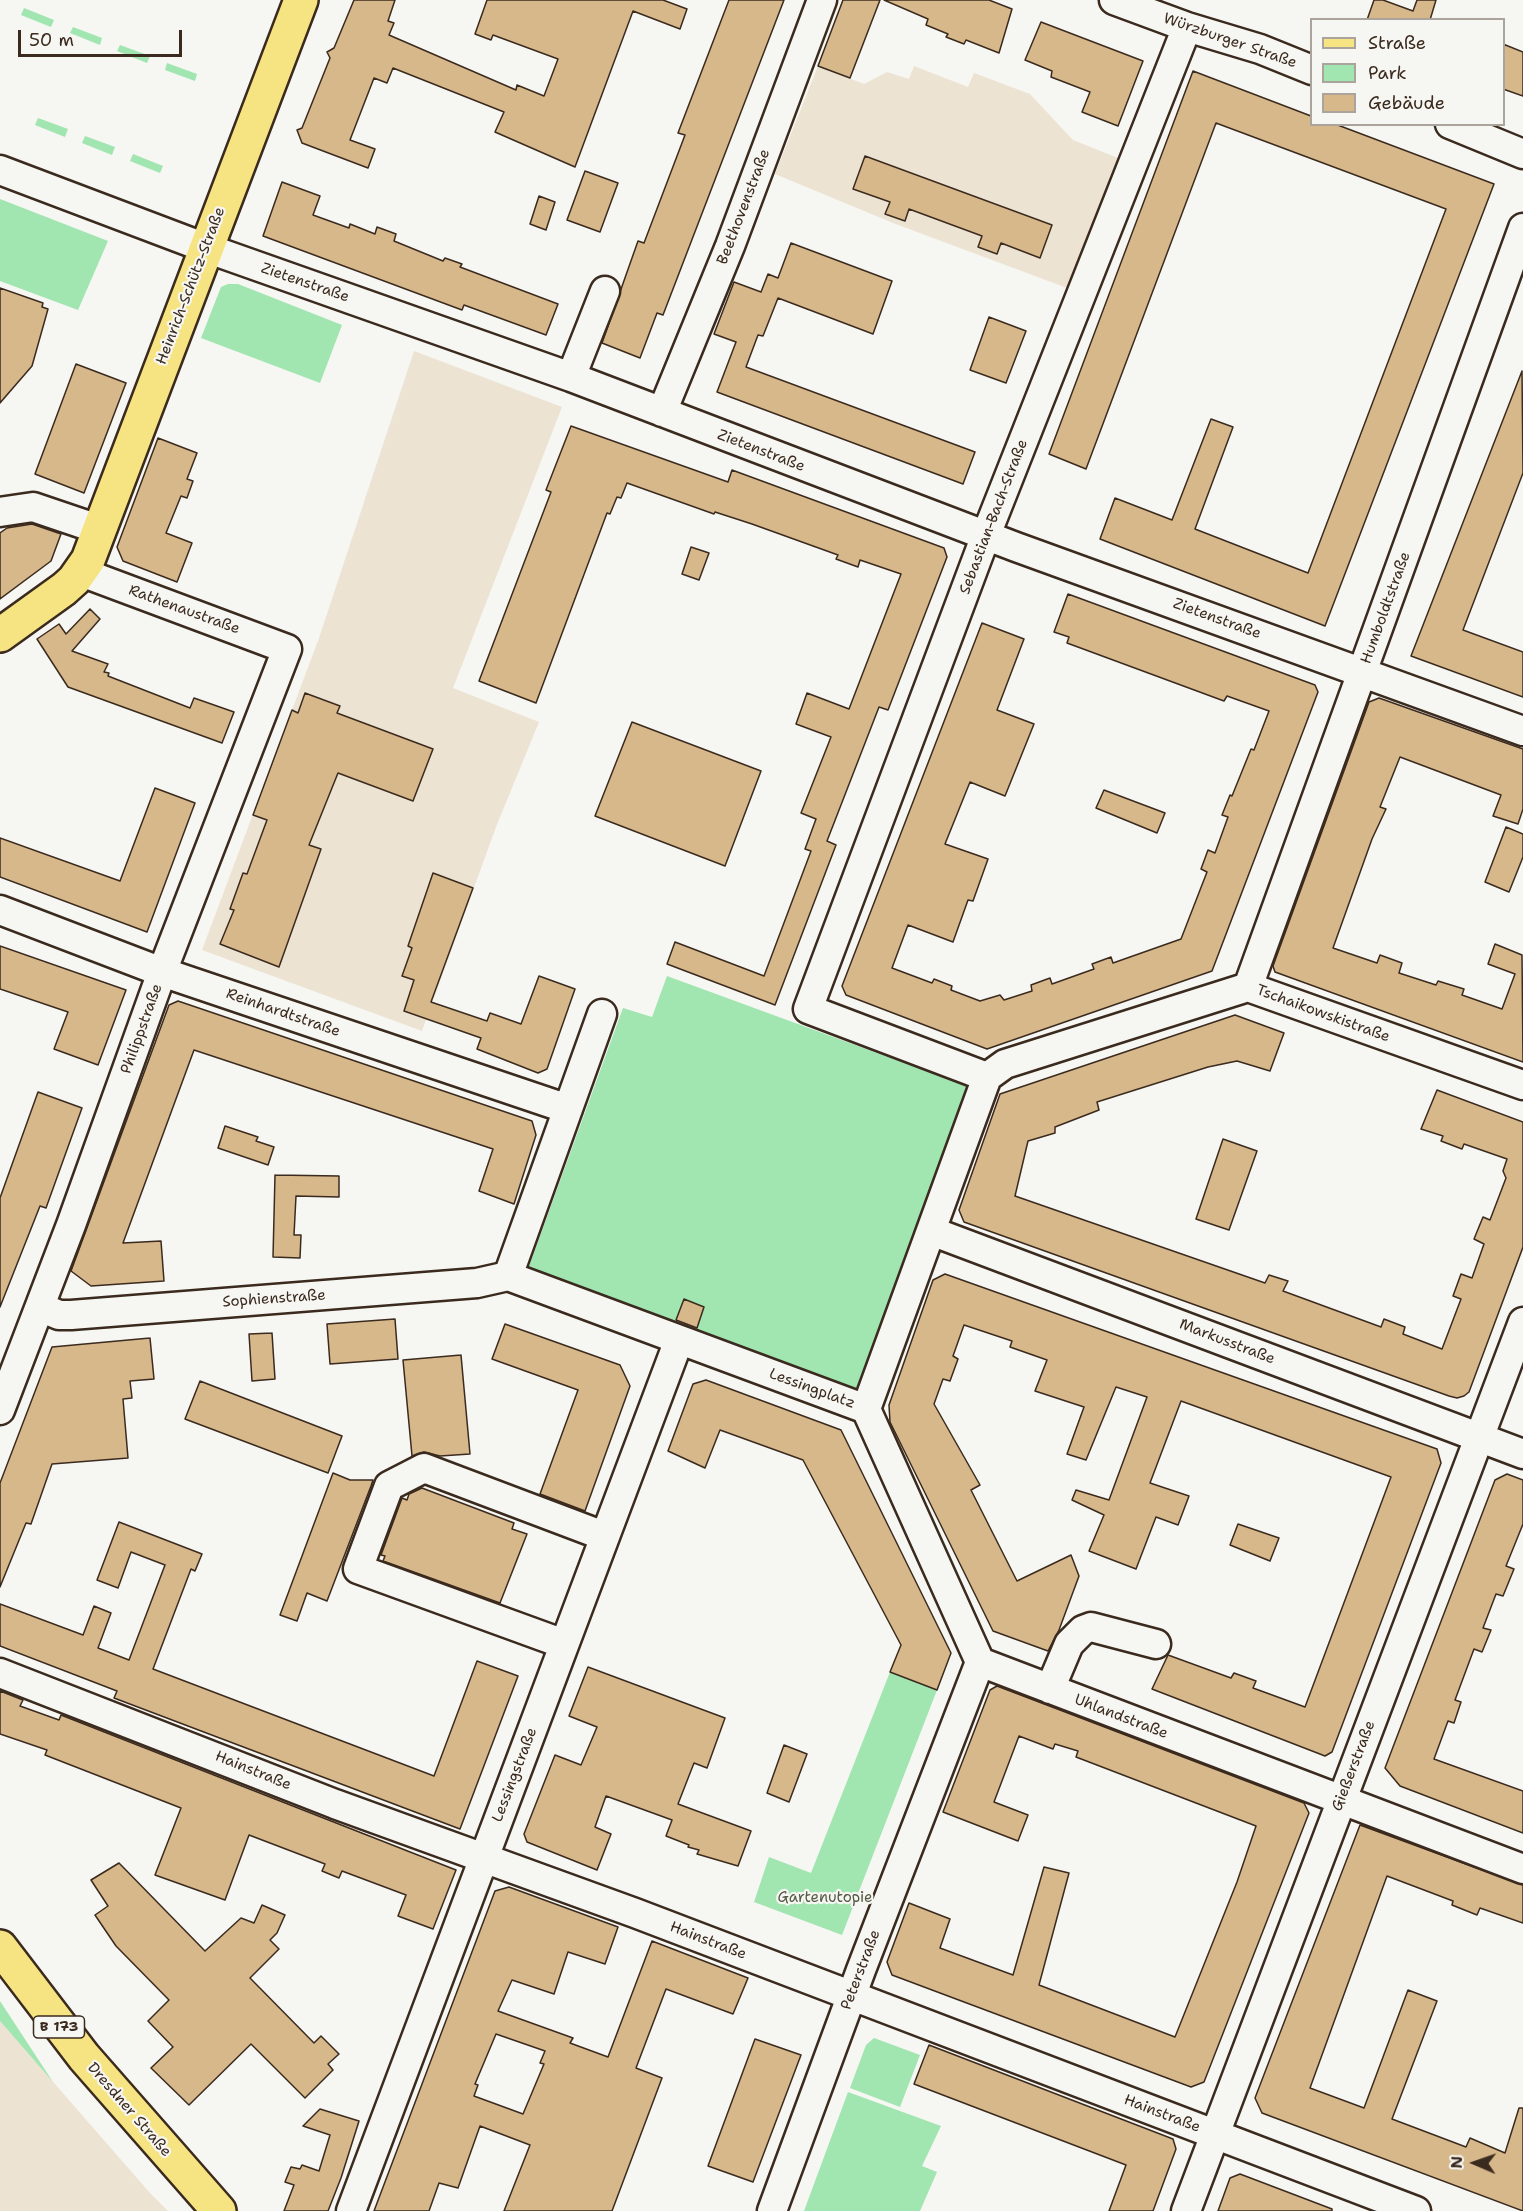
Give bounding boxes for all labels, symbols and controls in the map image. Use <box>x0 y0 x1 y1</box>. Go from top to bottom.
street label: Würzburger Straße <box>1161 10 1299 72</box>
scale bar <box>21 18 184 56</box>
legend <box>1310 18 1505 126</box>
text: 50 m <box>29 28 74 52</box>
text: Straße <box>1368 31 1426 55</box>
text: Park <box>1368 61 1407 85</box>
text: Gebäude <box>1368 91 1445 115</box>
street label: Beethovenstraße <box>714 147 774 267</box>
street label: Heinrich-Schütz-Straße <box>153 205 229 367</box>
street label: Zietenstraße <box>259 259 351 307</box>
street label: Zietenstraße <box>715 426 807 476</box>
street label: Sebastian-Bach-Straße <box>956 437 1032 597</box>
street label: Humboldtstraße <box>1357 550 1415 666</box>
street label: Rathenaustraße <box>126 582 242 638</box>
street label: Zietenstraße <box>1171 595 1263 643</box>
street label: Tschaikowskistraße <box>1254 981 1392 1047</box>
street label: Philippstraße <box>117 982 167 1076</box>
street label: Reinhardtstraße <box>224 985 342 1041</box>
street label: Sophienstraße <box>222 1286 326 1312</box>
street label: Markusstraße <box>1177 1315 1277 1369</box>
street label: Lessingplatz <box>767 1365 857 1413</box>
street label: Uhlandstraße <box>1072 1691 1170 1743</box>
street label: Gießerstraße <box>1328 1718 1380 1814</box>
street label: Lessingstraße <box>489 1725 541 1825</box>
street label: Hainstraße <box>212 1748 294 1794</box>
park label: Gartenutopie <box>777 1889 873 1907</box>
street label: Hainstraße <box>667 1918 749 1964</box>
street label: Peterstraße <box>837 1927 885 2013</box>
road number: B 173 <box>34 2016 84 2038</box>
street label: Dresdner Straße <box>83 2059 175 2161</box>
street label: Hainstraße <box>1121 2091 1203 2137</box>
north arrow <box>1445 2133 1505 2193</box>
text: N <box>1446 2156 1467 2169</box>

